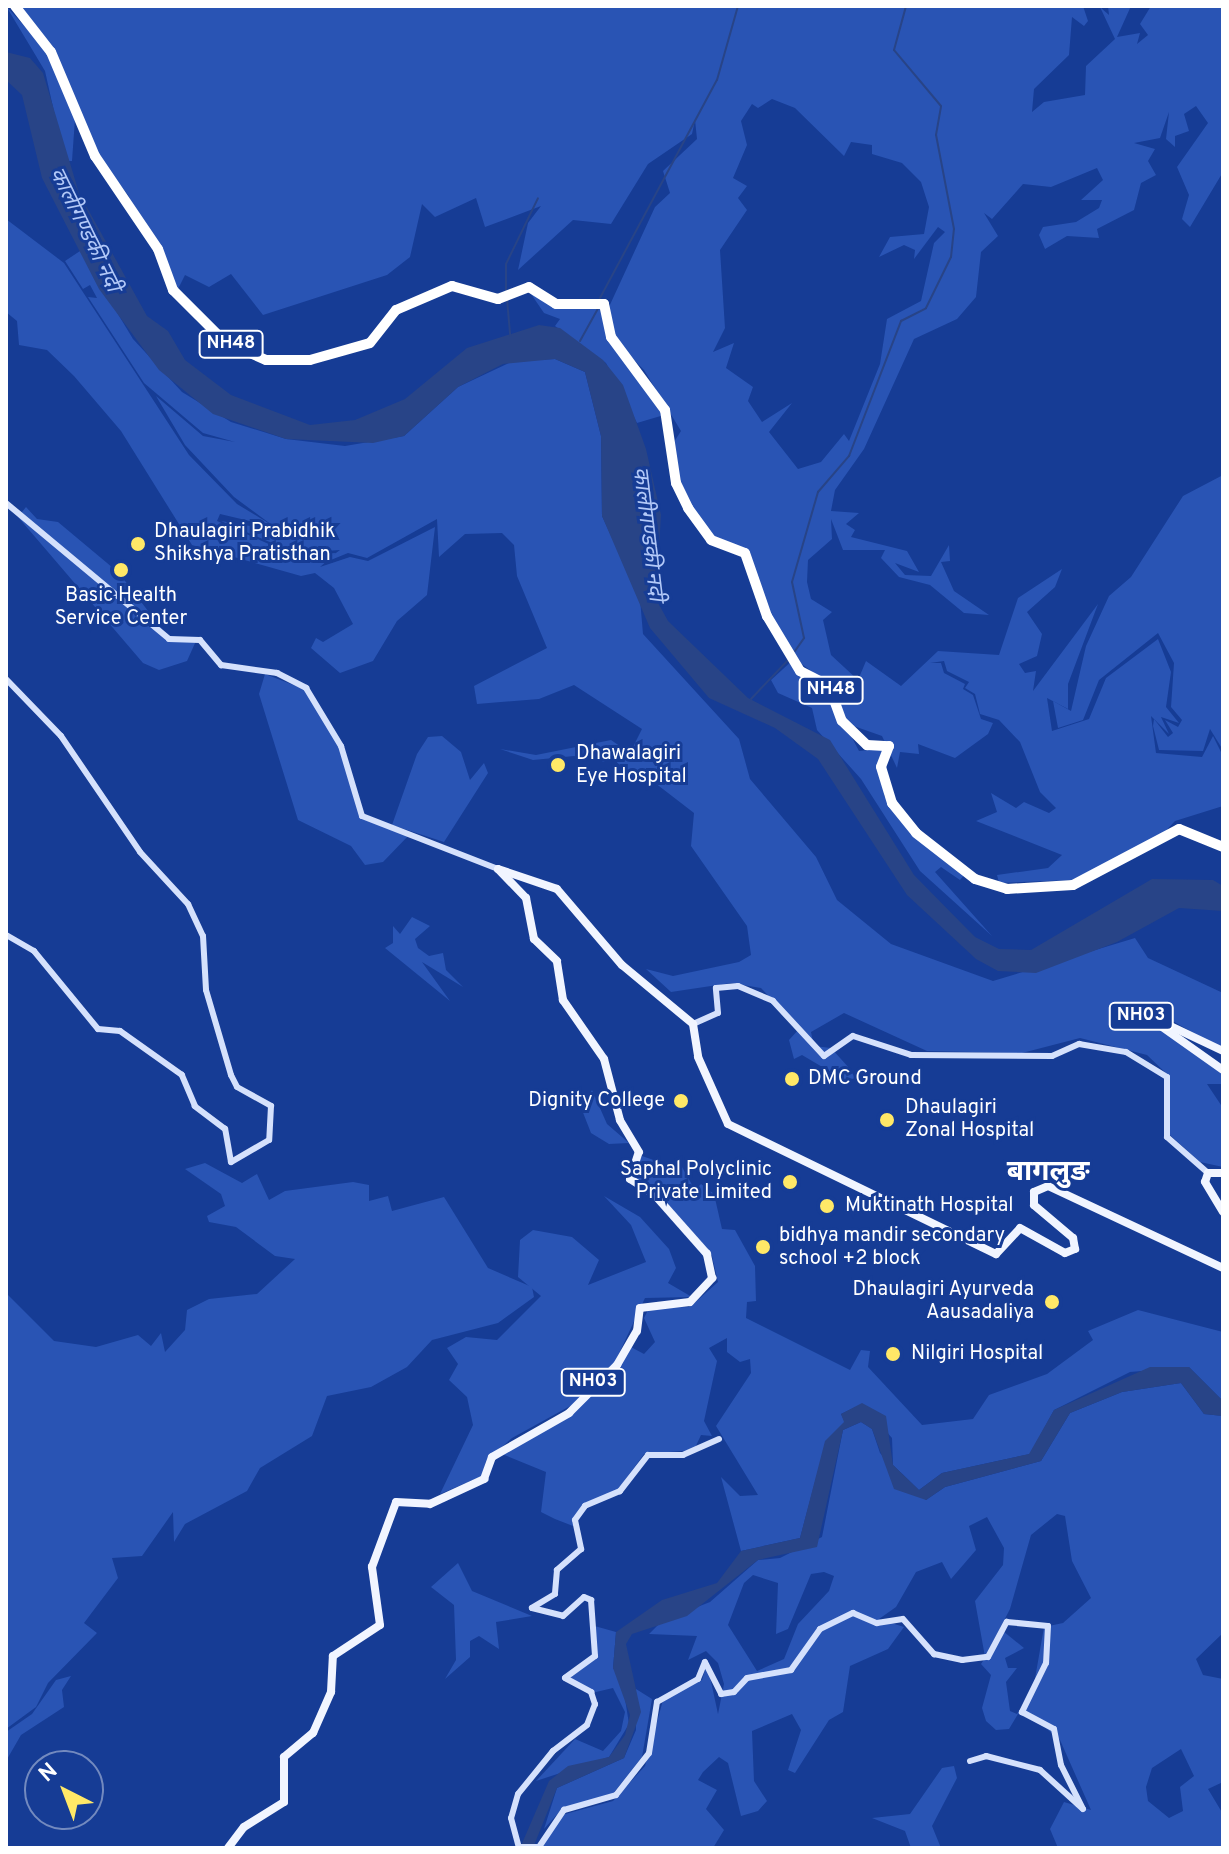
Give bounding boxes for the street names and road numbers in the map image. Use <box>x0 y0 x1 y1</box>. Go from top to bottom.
road number: NH48 <box>197 330 265 358</box>
road number: NH48 <box>797 676 865 704</box>
road number: NH03 <box>1107 1002 1175 1030</box>
road number: NH03 <box>559 1368 627 1396</box>

